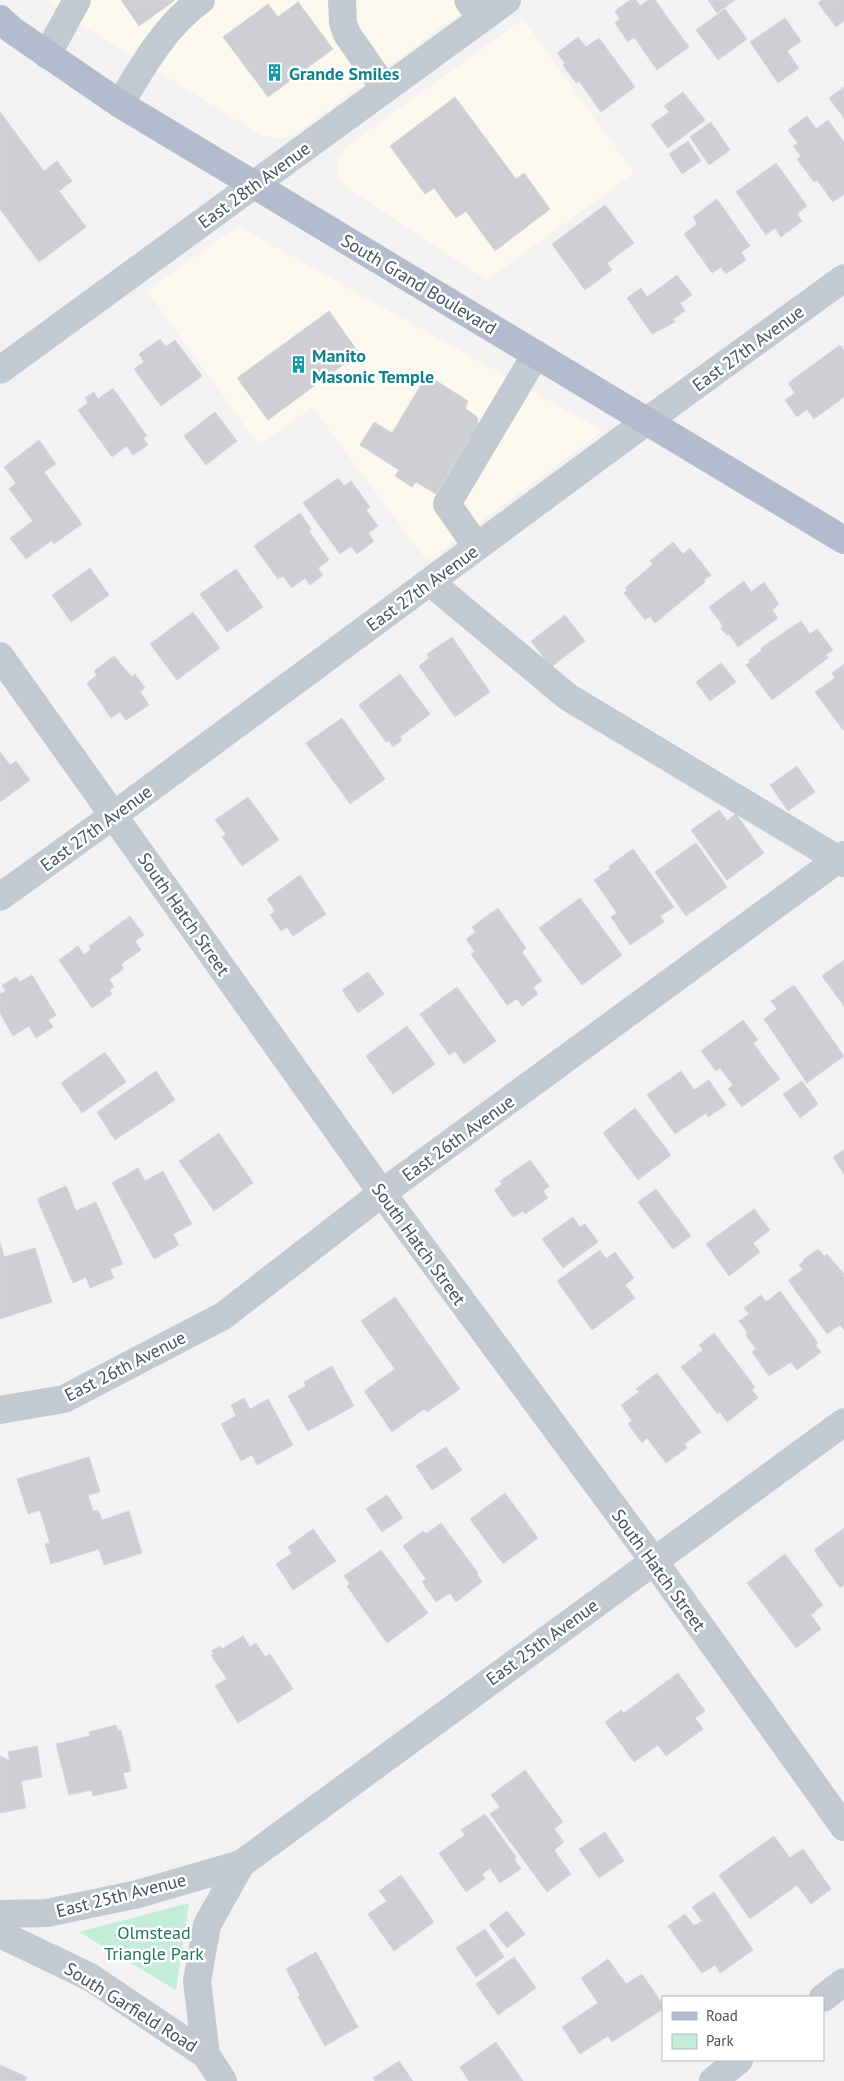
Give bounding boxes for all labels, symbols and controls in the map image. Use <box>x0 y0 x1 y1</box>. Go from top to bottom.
place label: Grande Smiles <box>289 62 400 85</box>
building icon: Grande Smiles <box>265 63 285 83</box>
street label: East 28th Avenue <box>193 137 315 233</box>
street label: South Grand Boulevard <box>337 228 501 340</box>
street label: East 27th Avenue <box>688 300 808 396</box>
place label: Manito Masonic Temple <box>312 344 434 388</box>
building icon: Manito Masonic Temple <box>288 355 308 375</box>
street label: East 27th Avenue <box>362 540 482 636</box>
street label: East 27th Avenue <box>36 780 156 876</box>
street label: South Hatch Street <box>133 848 235 980</box>
street label: East 26th Avenue <box>397 1090 519 1186</box>
street label: South Hatch Street <box>367 1178 471 1310</box>
street label: East 26th Avenue <box>60 1326 190 1406</box>
street label: South Hatch Street <box>607 1504 711 1636</box>
street label: East 25th Avenue <box>481 1594 603 1690</box>
street label: East 25th Avenue <box>54 1868 188 1922</box>
park label: Olmstead Triangle Park <box>104 1921 204 1965</box>
street label: South Garfield Road <box>60 1957 202 2057</box>
legend <box>662 1996 824 2061</box>
text: Road <box>706 2006 738 2025</box>
text: Park <box>706 2031 734 2050</box>

